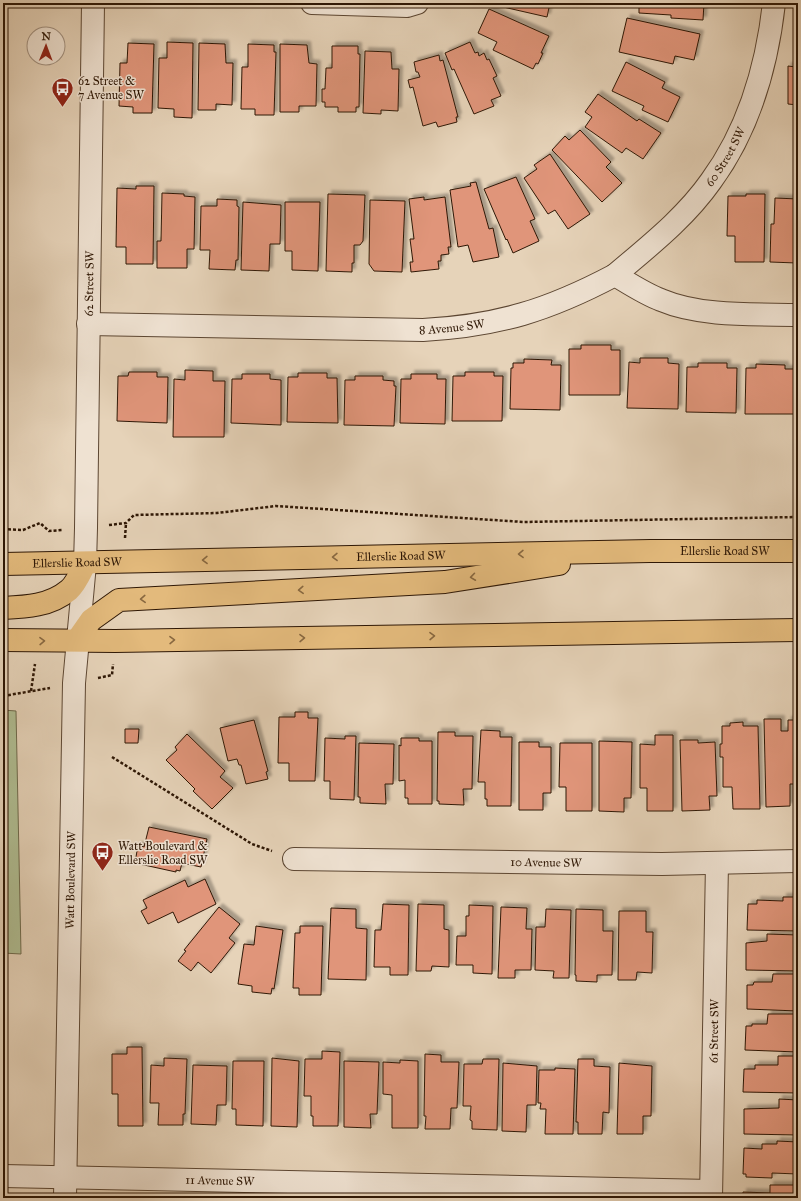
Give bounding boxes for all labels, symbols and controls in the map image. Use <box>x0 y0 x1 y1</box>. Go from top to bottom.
north arrow <box>26 26 66 66</box>
text: N <box>41 30 52 43</box>
place label: 62 Street & 7 Avenue SW <box>78 74 145 102</box>
bus stop icon: 62 Street & 7 Avenue SW <box>50 75 76 108</box>
street label: 60 Street SW <box>702 124 748 189</box>
street label: 62 Street SW <box>82 250 97 316</box>
street label: 8 Avenue SW <box>419 316 486 337</box>
street label: Ellerslie Road SW <box>680 544 770 558</box>
street label: Ellerslie Road SW <box>356 548 446 564</box>
one-way arrow <box>518 549 524 558</box>
one-way arrow <box>332 553 338 561</box>
street label: Ellerslie Road SW <box>32 555 123 570</box>
one-way arrow <box>202 556 208 564</box>
one-way arrow <box>470 572 476 581</box>
one-way arrow <box>298 585 304 594</box>
one-way arrow <box>140 595 146 603</box>
one-way arrow <box>429 632 435 640</box>
one-way arrow <box>299 634 305 642</box>
one-way arrow <box>169 636 175 644</box>
one-way arrow <box>39 637 45 645</box>
street label: Watt Boulevard SW <box>63 830 78 929</box>
place label: Watt Boulevard & Ellerslie Road SW <box>118 839 208 867</box>
bus stop icon: Watt Boulevard & Ellerslie Road SW <box>89 840 115 873</box>
street label: 10 Avenue SW <box>510 855 582 870</box>
street label: 61 Street SW <box>706 998 722 1063</box>
street label: 11 Avenue SW <box>185 1173 255 1188</box>

